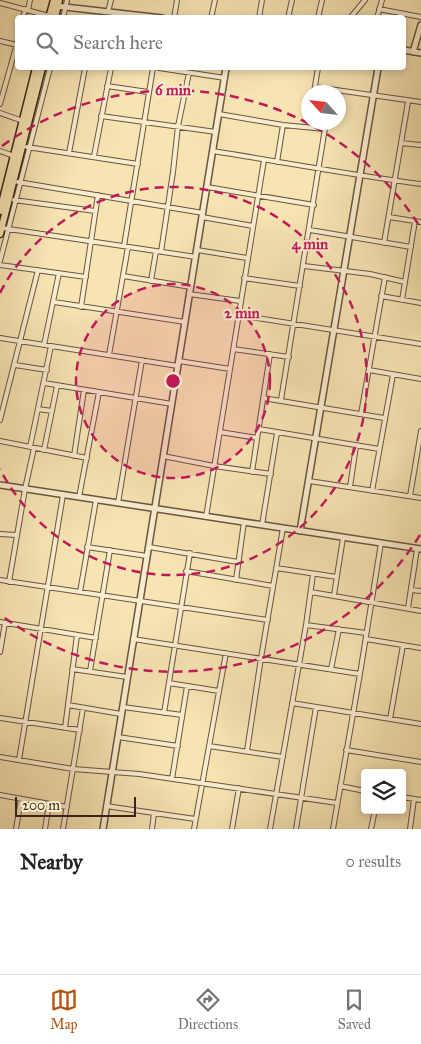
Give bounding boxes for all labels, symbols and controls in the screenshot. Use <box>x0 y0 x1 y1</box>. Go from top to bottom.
search box <box>15 15 406 70</box>
icon: search <box>33 29 61 57</box>
text: Search here <box>73 31 163 54</box>
text: 6 min <box>155 81 192 99</box>
north arrow <box>301 85 346 130</box>
text: 4 min <box>292 235 329 254</box>
text: 2 min <box>224 304 261 322</box>
centre of rings <box>164 372 182 390</box>
map controls <box>361 769 406 814</box>
button: layers <box>361 769 406 814</box>
scale bar <box>15 794 136 817</box>
text: 200 m <box>22 797 60 814</box>
text: Nearby <box>20 849 83 875</box>
text: 0 results <box>346 852 401 871</box>
tab: Map <box>50 986 78 1033</box>
tab: Directions <box>178 986 238 1033</box>
tab: Saved <box>338 986 371 1033</box>

